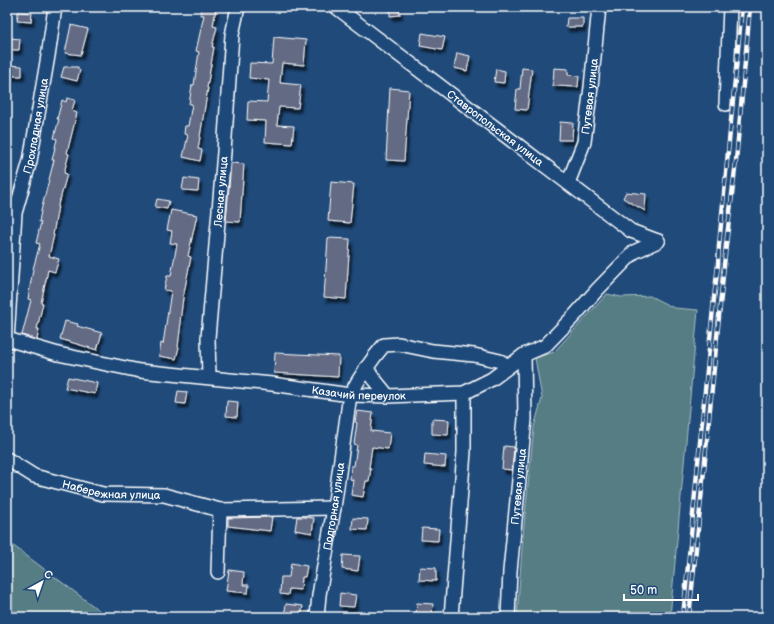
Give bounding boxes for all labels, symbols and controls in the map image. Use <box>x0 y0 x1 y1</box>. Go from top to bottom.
street label: Путевая улица <box>579 57 600 135</box>
street label: Прохладная улица <box>20 77 51 175</box>
street label: Ставропольская улица <box>445 87 546 169</box>
street label: Лесная улица <box>211 155 230 228</box>
street label: Казачий переулок <box>311 383 406 402</box>
street label: Путевая улица <box>508 447 529 525</box>
street label: Подгорная улица <box>320 461 347 551</box>
street label: Набережная улица <box>61 477 161 501</box>
north arrow <box>22 562 62 602</box>
text: С <box>41 567 55 582</box>
scale bar <box>624 576 698 602</box>
text: 50 m <box>630 583 657 598</box>

